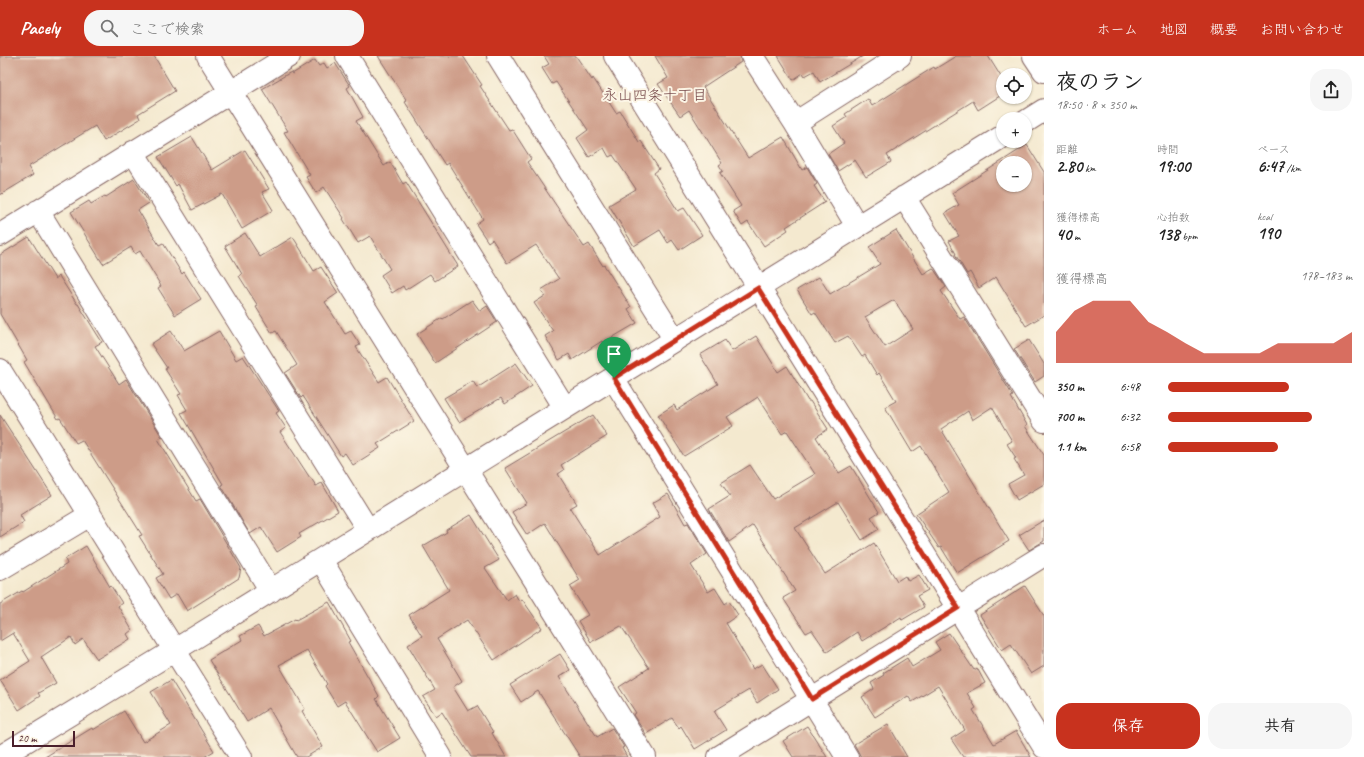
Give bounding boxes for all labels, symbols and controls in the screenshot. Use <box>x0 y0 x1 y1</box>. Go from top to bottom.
search box <box>84 10 364 46</box>
text: Pacely <box>20 16 60 40</box>
icon: search <box>98 17 120 39</box>
text: ここで検索 <box>130 20 205 39</box>
text: ホーム <box>1097 21 1138 38</box>
text: 地図 <box>1160 21 1188 38</box>
text: 概要 <box>1210 21 1238 38</box>
text: お問い合わせ <box>1260 21 1344 38</box>
map controls <box>996 68 1032 192</box>
button: locate <box>996 68 1032 104</box>
text: 夜のラン <box>1056 68 1144 96</box>
button: share <box>1310 69 1352 111</box>
district label: 永山四条十丁目 <box>602 86 708 105</box>
text: 18:50 · 8 × 350 m <box>1056 97 1137 113</box>
button: + <box>996 112 1032 148</box>
text: 距離 <box>1056 142 1078 156</box>
text: 時間 <box>1157 142 1179 156</box>
text: ペース <box>1257 142 1290 156</box>
button: − <box>996 156 1032 192</box>
text: 2.80 <box>1056 156 1082 177</box>
text: 19:00 <box>1157 156 1190 177</box>
text: 6:47 <box>1257 156 1284 177</box>
text: km <box>1082 161 1096 175</box>
text: /km <box>1284 161 1301 175</box>
text: kcal <box>1257 209 1272 223</box>
text: 獲得標高 <box>1056 210 1100 224</box>
text: 心拍数 <box>1157 210 1190 224</box>
text: 190 <box>1257 223 1280 244</box>
text: 40 <box>1056 224 1071 245</box>
text: 138 <box>1157 224 1180 245</box>
text: m <box>1071 229 1080 243</box>
text: bpm <box>1180 229 1197 243</box>
text: 178–183 m <box>1301 268 1352 284</box>
text: 獲得標高 <box>1056 271 1108 287</box>
pin <box>597 337 631 378</box>
icon: arrive <box>603 343 625 365</box>
text: 350 m <box>1056 379 1084 395</box>
text: 6:48 <box>1120 379 1140 395</box>
text: 700 m <box>1056 409 1084 425</box>
text: 6:32 <box>1120 409 1140 425</box>
text: 1.1 km <box>1056 439 1086 455</box>
text: 6:58 <box>1120 439 1140 455</box>
button: 保存 <box>1056 703 1200 749</box>
button: 共有 <box>1208 703 1352 749</box>
scale bar <box>12 729 75 748</box>
text: 20 m <box>18 731 37 745</box>

